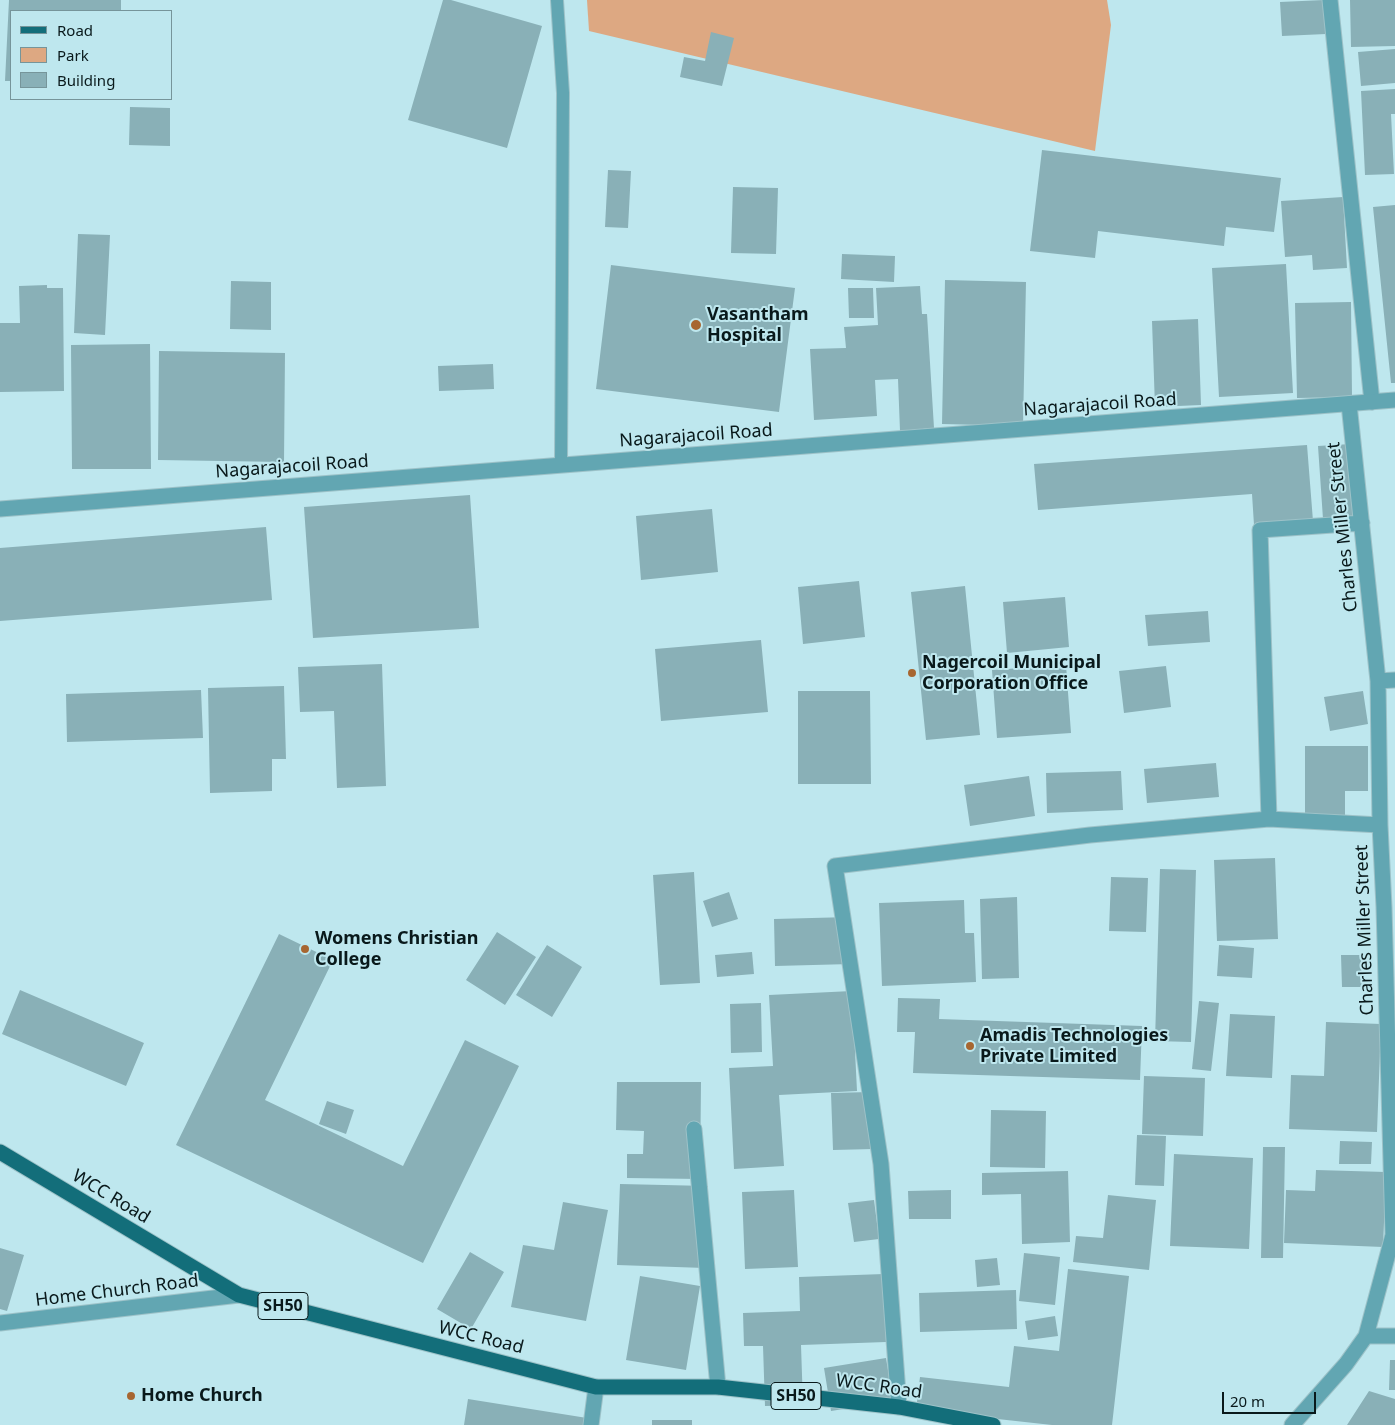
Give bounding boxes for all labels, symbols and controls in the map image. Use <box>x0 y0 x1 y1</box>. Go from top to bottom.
legend <box>10 10 172 100</box>
text: Road <box>57 20 93 40</box>
text: Park <box>57 45 89 65</box>
text: Building <box>57 70 115 90</box>
place label: Vasantham Hospital <box>707 304 808 346</box>
marker: Vasantham Hospital <box>689 318 703 332</box>
street label: Nagarajacoil Road <box>1023 389 1177 421</box>
street label: Nagarajacoil Road <box>619 420 773 452</box>
street label: Charles Miller Street <box>1323 441 1363 613</box>
street label: Nagarajacoil Road <box>215 451 369 483</box>
place label: Nagercoil Municipal Corporation Office <box>922 652 1101 694</box>
marker: Nagercoil Municipal Corporation Office <box>906 667 918 679</box>
street label: Charles Miller Street <box>1351 844 1379 1016</box>
place label: Womens Christian College <box>315 928 478 971</box>
marker: Womens Christian College <box>299 943 311 955</box>
place label: Amadis Technologies Private Limited <box>980 1025 1168 1068</box>
marker: Amadis Technologies Private Limited <box>964 1040 976 1052</box>
street label: WCC Road <box>68 1165 154 1229</box>
street label: Home Church Road <box>34 1270 200 1312</box>
road number: SH50 <box>258 1292 308 1320</box>
street label: WCC Road <box>436 1317 526 1359</box>
street label: WCC Road <box>834 1370 924 1404</box>
road number: SH50 <box>771 1382 821 1410</box>
scale bar <box>1225 1382 1319 1414</box>
place label: Home Church <box>141 1385 263 1407</box>
marker: Home Church <box>125 1390 137 1402</box>
text: 20 m <box>1230 1391 1265 1411</box>

